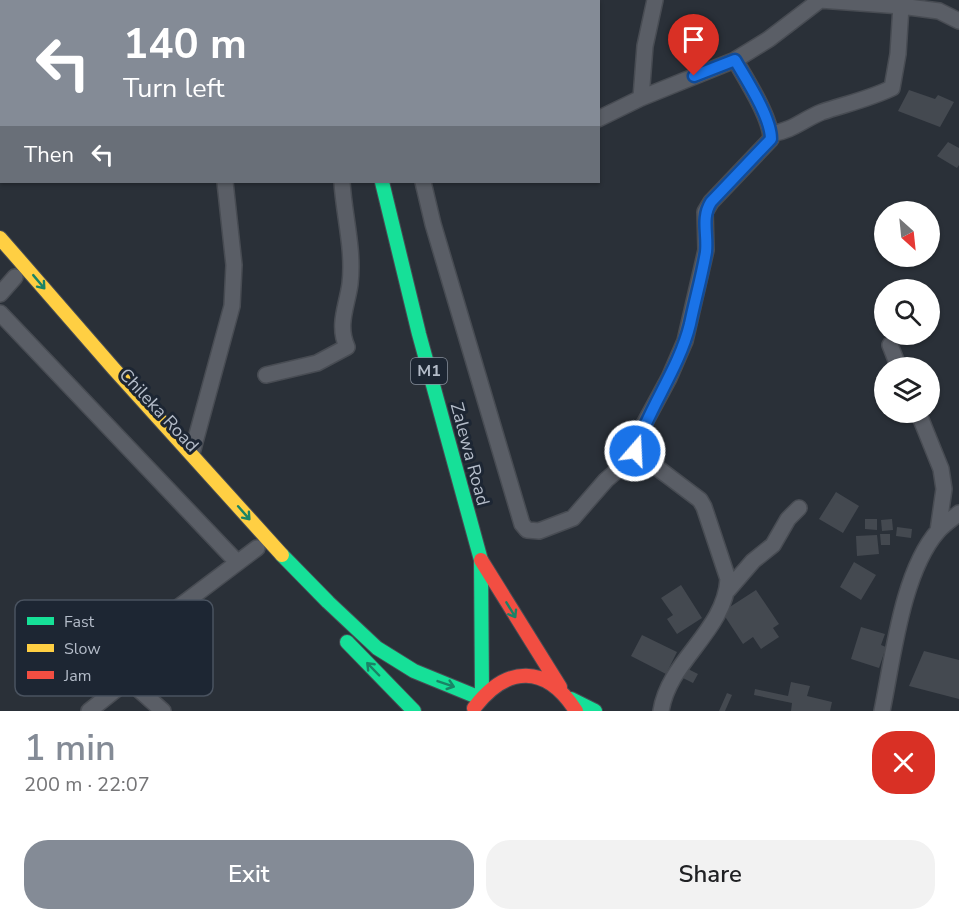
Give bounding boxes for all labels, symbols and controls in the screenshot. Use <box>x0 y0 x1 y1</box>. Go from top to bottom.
pin <box>668 14 719 76</box>
text: 140 m <box>123 16 247 73</box>
icon: arrive <box>677 23 710 56</box>
icon: left <box>24 24 102 102</box>
text: Turn left <box>123 70 224 107</box>
icon: left <box>86 138 119 171</box>
text: Then <box>24 140 74 170</box>
north arrow <box>874 201 940 267</box>
map controls <box>874 201 940 423</box>
one-way arrow <box>32 274 46 289</box>
button: search <box>874 279 940 345</box>
button: layers <box>874 357 940 423</box>
road number: M1 <box>411 358 447 384</box>
street label: Chileka Road <box>114 363 204 457</box>
street label: Zalewa Road <box>445 400 495 508</box>
position arrow <box>603 419 667 483</box>
one-way arrow <box>237 505 251 520</box>
legend <box>15 600 213 696</box>
one-way arrow <box>505 601 517 618</box>
text: Fast <box>64 611 95 633</box>
text: Slow <box>64 638 101 660</box>
one-way arrow <box>366 662 381 677</box>
text: Jam <box>63 665 91 687</box>
one-way arrow <box>436 679 455 690</box>
text: 1 min <box>24 724 116 773</box>
button: close <box>872 731 935 794</box>
text: 200 m · 22:07 <box>24 771 150 798</box>
button: Exit <box>24 840 474 909</box>
button: Share <box>486 840 935 909</box>

